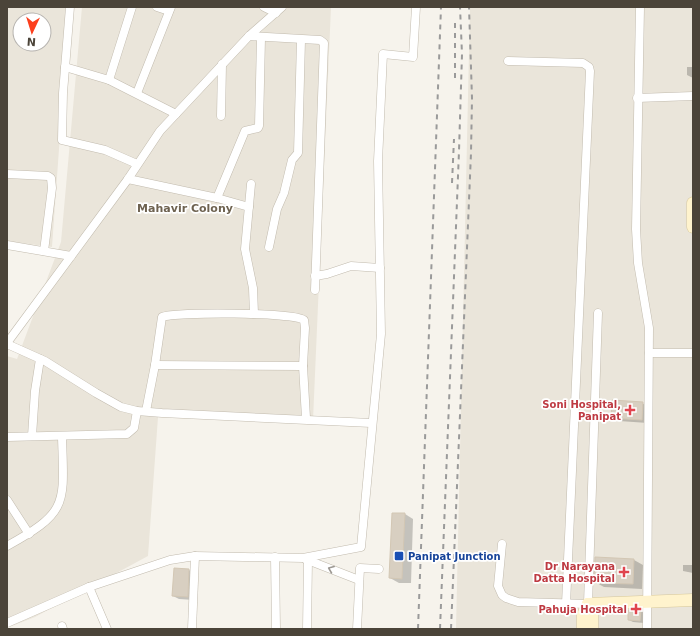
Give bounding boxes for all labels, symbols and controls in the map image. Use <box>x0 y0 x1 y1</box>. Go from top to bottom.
north arrow <box>12 12 52 52</box>
text: N <box>26 35 36 48</box>
district label: Mahavir Colony <box>137 202 233 215</box>
place label: Soni Hospital, Panipat <box>542 399 621 422</box>
marker: Soni Hospital, Panipat <box>624 404 636 416</box>
marker: Panipat Junction <box>393 550 405 562</box>
place label: Panipat Junction <box>408 551 501 562</box>
place label: Dr Narayana Datta Hospital <box>533 561 615 584</box>
one-way arrow <box>327 565 334 573</box>
marker: Dr Narayana Datta Hospital <box>618 566 630 578</box>
marker: Pahuja Hospital <box>630 603 642 615</box>
place label: Pahuja Hospital <box>539 604 627 615</box>

